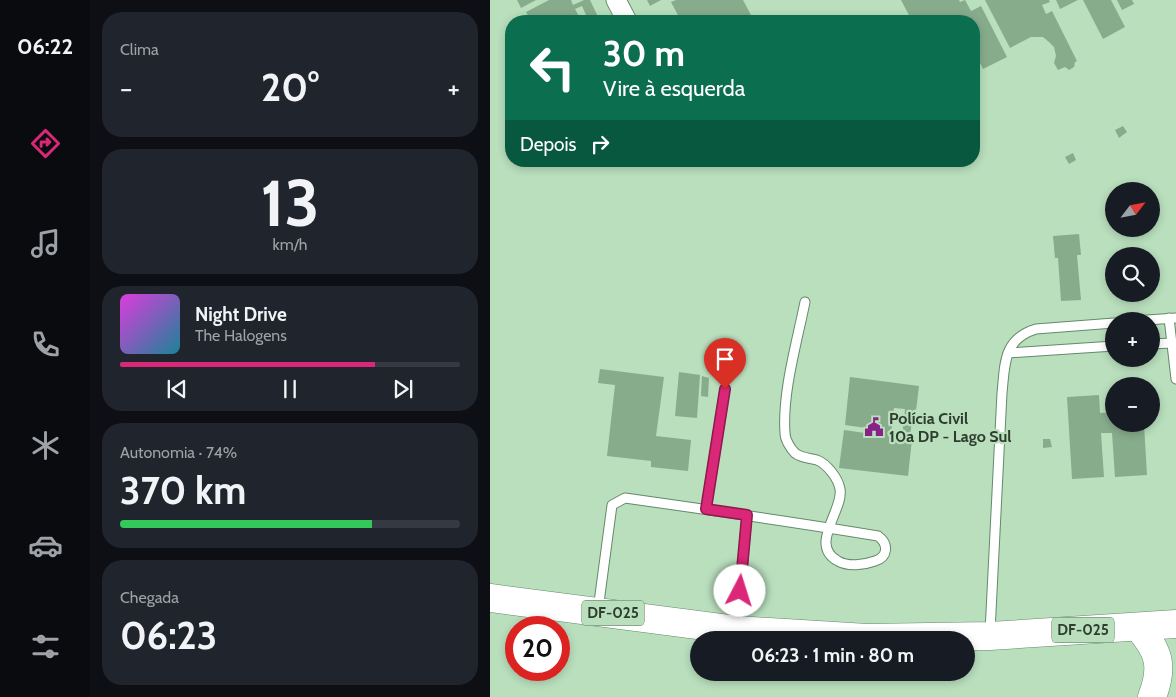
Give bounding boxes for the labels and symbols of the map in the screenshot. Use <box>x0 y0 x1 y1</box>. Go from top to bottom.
north arrow <box>1105 182 1160 238</box>
pin <box>704 338 746 389</box>
place label: Polícia Civil 10a DP - Lago Sul <box>889 409 1012 446</box>
public building icon: Polícia Civil 10a DP - Lago Sul <box>863 416 885 438</box>
position arrow <box>713 564 765 616</box>
road number: DF-025 <box>582 600 644 626</box>
speed limit sign: 20 <box>505 616 570 681</box>
road number: DF-025 <box>1052 618 1114 642</box>

